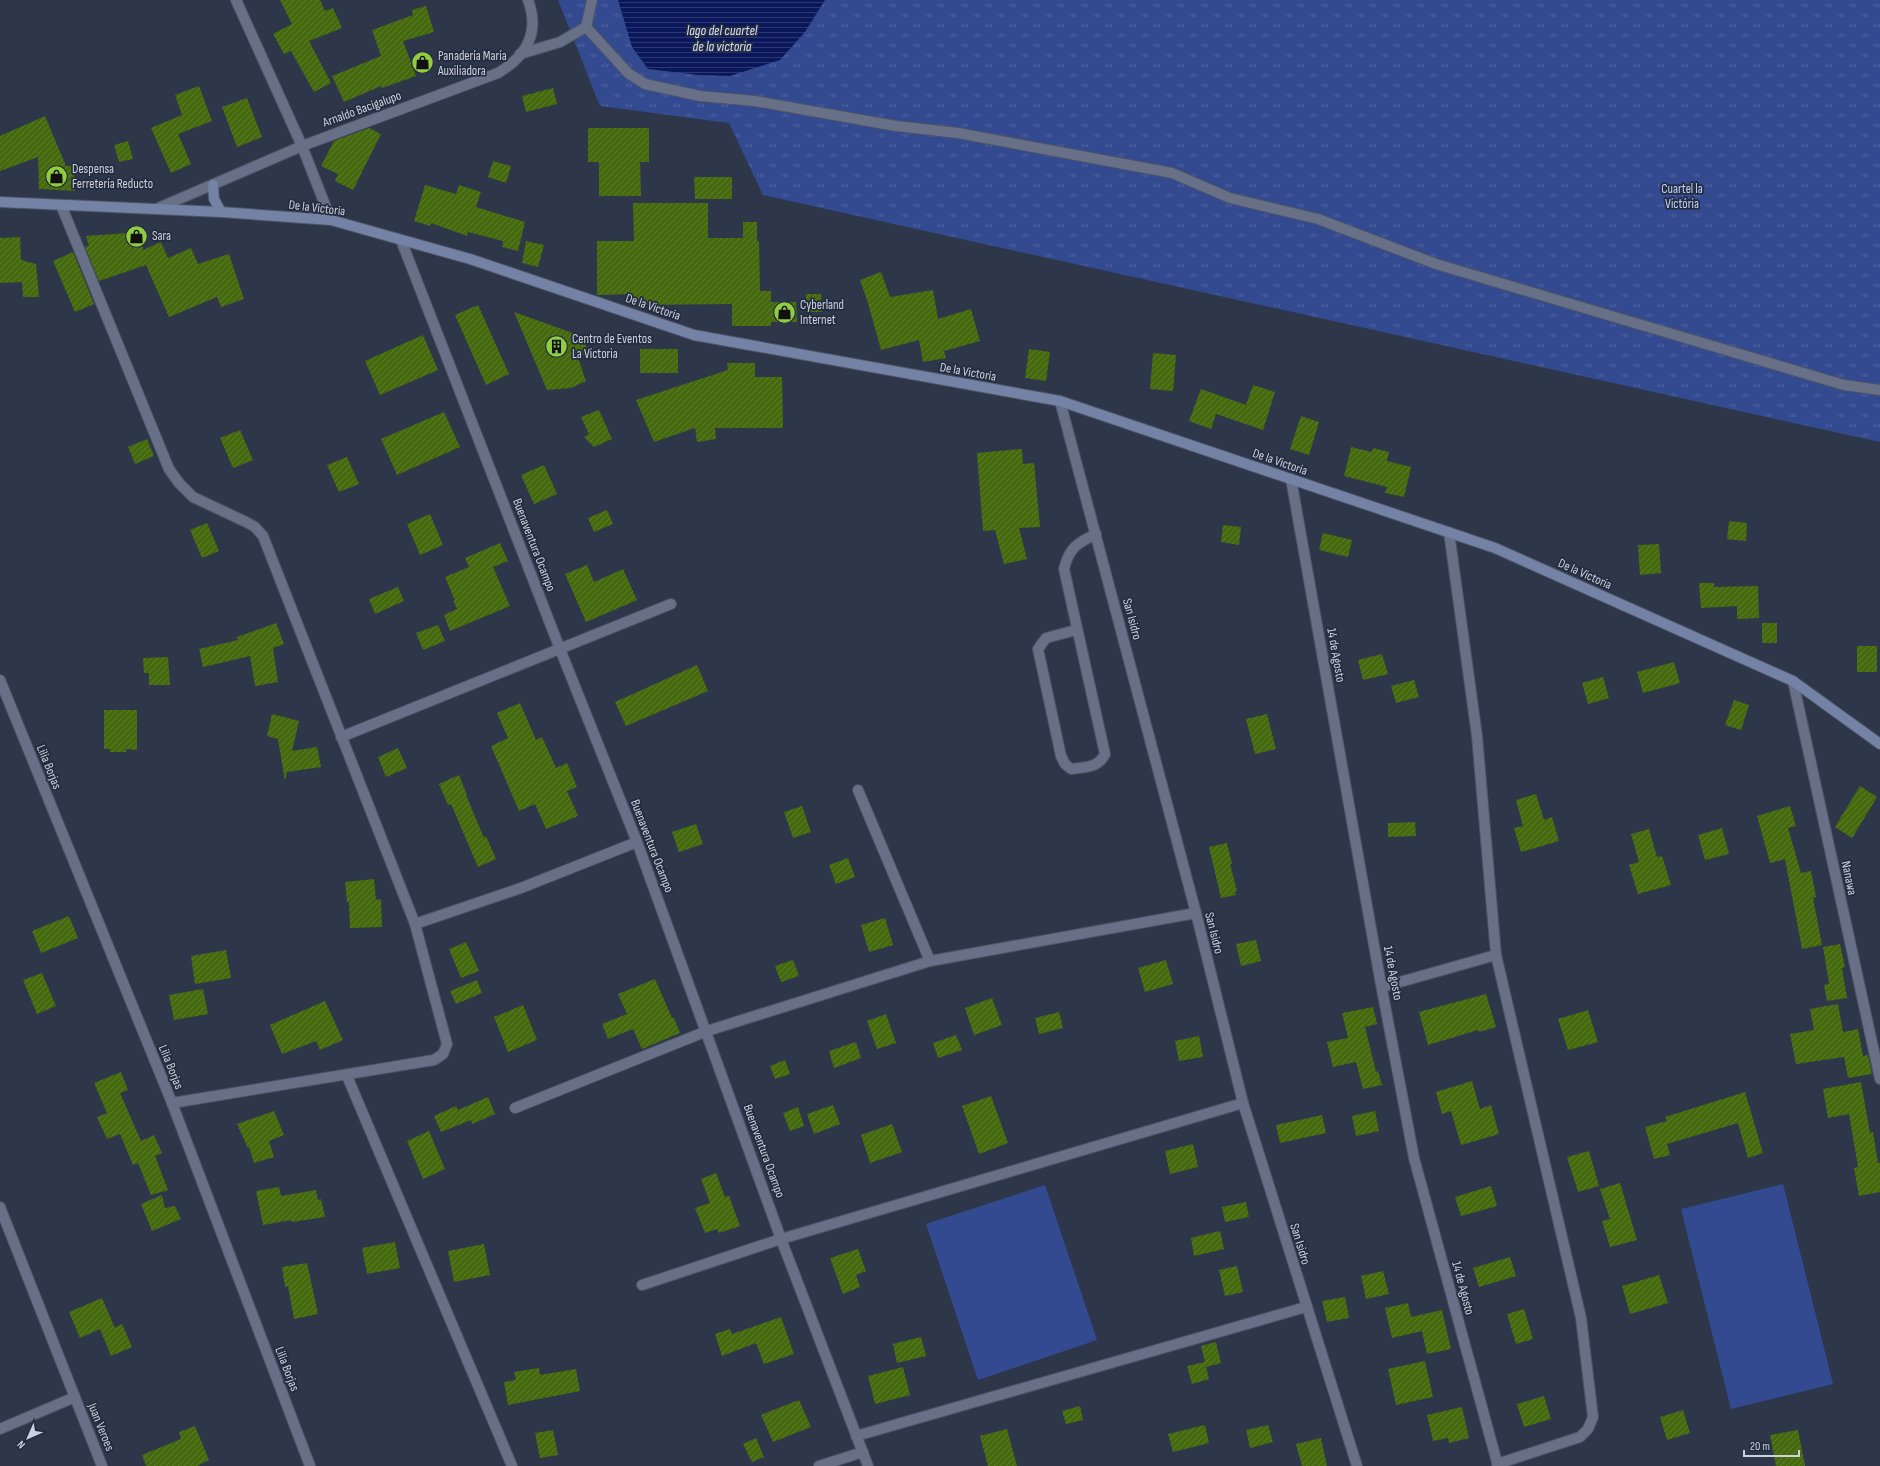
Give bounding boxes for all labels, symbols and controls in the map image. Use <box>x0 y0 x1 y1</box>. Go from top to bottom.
water label: lago del cuartel de la victoria <box>687 22 758 55</box>
place label: Panadería María Auxiliadora <box>437 48 507 79</box>
shop icon: Panadería María Auxiliadora <box>410 50 436 76</box>
street label: Arnaldo Bacigalupo <box>320 87 404 131</box>
place label: Despensa Ferretería Reducto <box>72 161 153 192</box>
shop icon: Despensa Ferretería Reducto <box>43 163 69 189</box>
park label: Cuartel la Victória <box>1661 181 1703 212</box>
street label: De la Victoria <box>288 197 346 219</box>
shop icon: Sara <box>124 223 150 249</box>
place label: Sara <box>152 228 171 244</box>
street label: De la Victoria <box>623 290 683 324</box>
place label: Cyberland Internet <box>800 297 844 328</box>
shop icon: Cyberland Internet <box>772 299 798 325</box>
place label: Centro de Eventos La Victoria <box>572 331 652 362</box>
building icon: Centro de Eventos La Victoria <box>544 333 570 359</box>
street label: De la Victoria <box>939 359 997 385</box>
street label: De la Victoria <box>1250 445 1310 479</box>
street label: Buenaventura Ocampo <box>509 496 559 594</box>
street label: De la Victoria <box>1556 555 1614 593</box>
street label: San Isidro <box>1119 597 1145 641</box>
street label: 14 de Agosto <box>1323 627 1349 683</box>
street label: Lilia Borjas <box>33 743 65 792</box>
street label: Buenaventura Ocampo <box>627 797 677 895</box>
street label: Nanawa <box>1838 860 1860 896</box>
street label: San Isidro <box>1201 911 1227 955</box>
street label: 14 de Agosto <box>1380 944 1406 1002</box>
street label: Lilia Borjas <box>155 1043 187 1092</box>
street label: Buenaventura Ocampo <box>740 1102 788 1200</box>
street label: San Isidro <box>1286 1221 1314 1267</box>
street label: 14 de Agosto <box>1448 1259 1478 1317</box>
street label: Lilia Borjas <box>271 1345 303 1394</box>
street label: Juan Veroes <box>84 1400 118 1454</box>
north arrow <box>8 1418 48 1458</box>
scale bar <box>1744 1432 1799 1458</box>
text: N <box>15 1438 28 1451</box>
text: 20 m <box>1750 1439 1770 1454</box>

